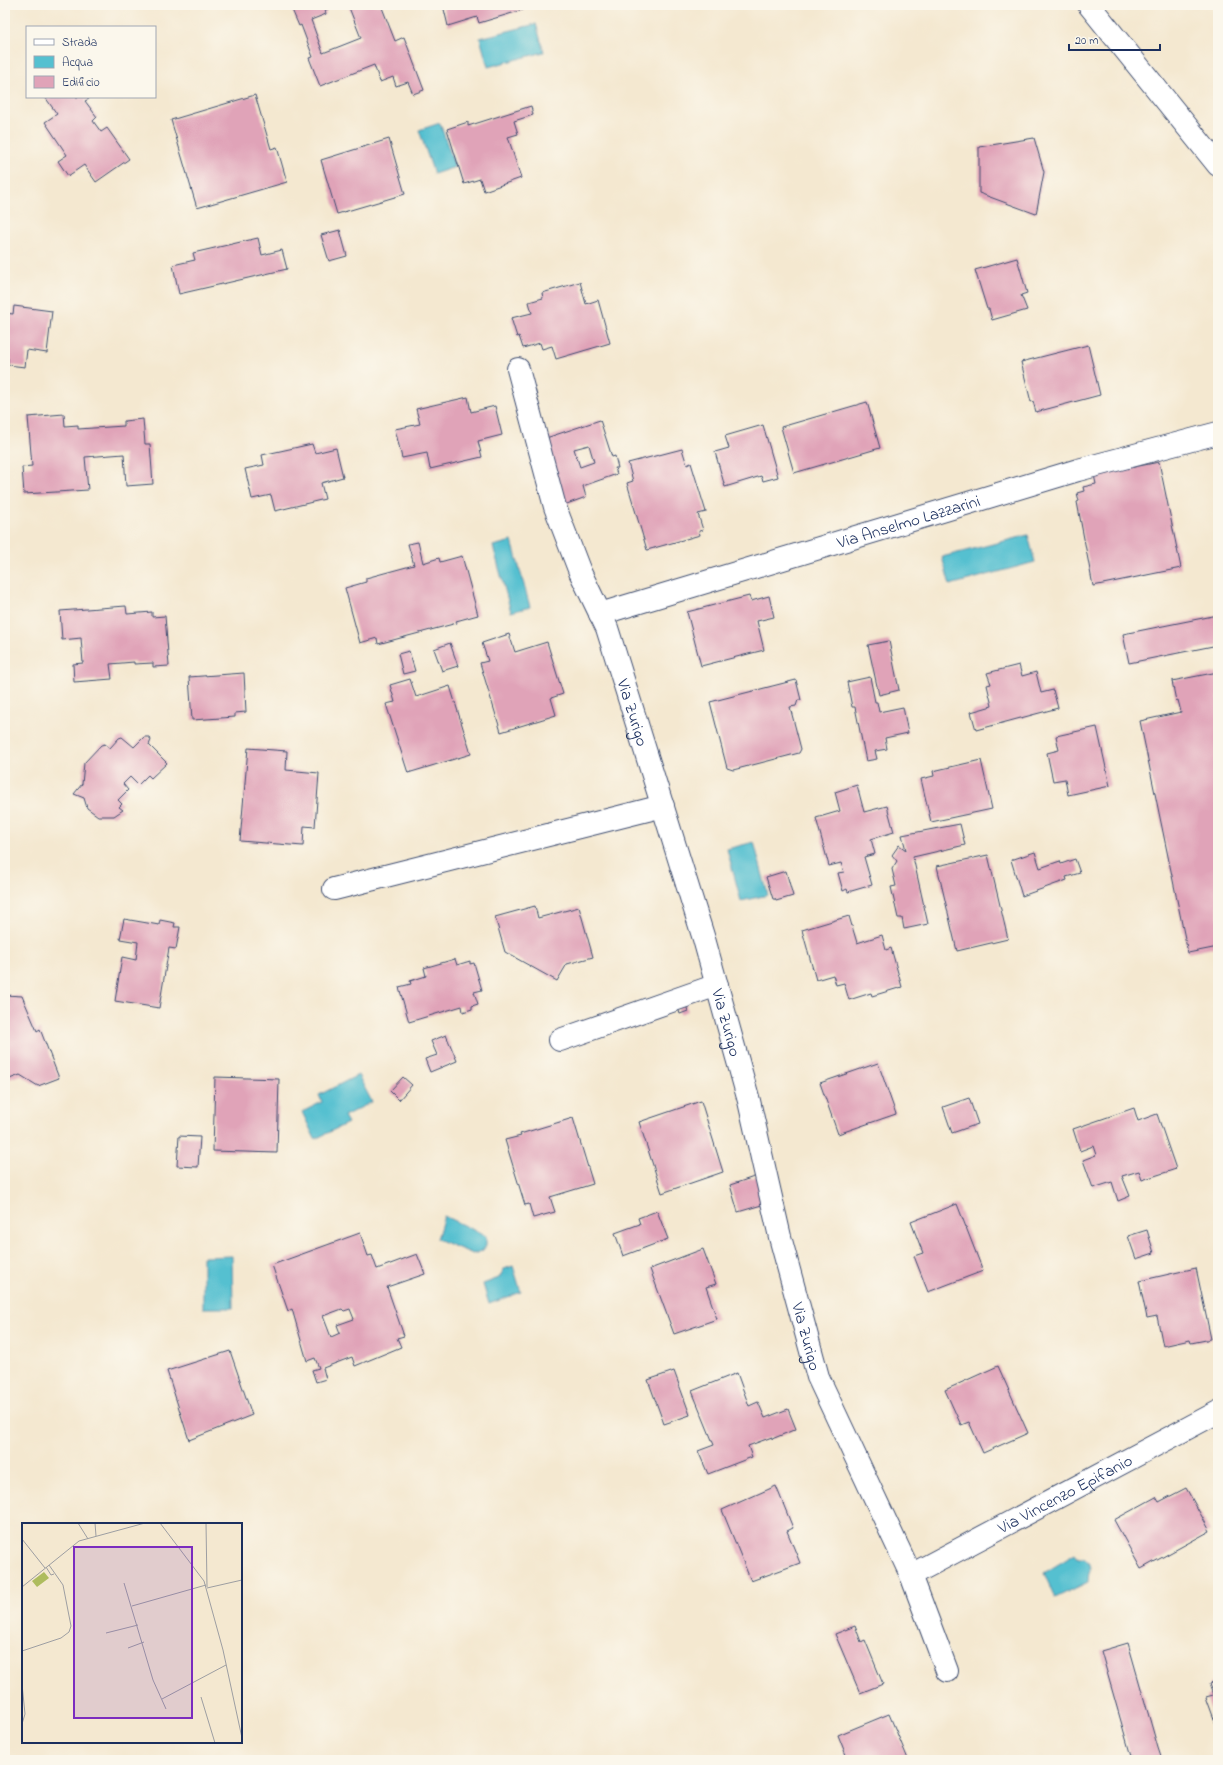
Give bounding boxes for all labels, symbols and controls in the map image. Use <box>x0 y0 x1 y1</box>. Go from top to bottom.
legend <box>26 26 156 98</box>
scale bar <box>1069 26 1160 52</box>
text: 20 m <box>1075 32 1098 50</box>
text: Strada <box>62 34 97 52</box>
text: Acqua <box>62 54 93 72</box>
text: Edificio <box>62 74 100 92</box>
street label: Via Anselmo Lazzarini <box>833 489 983 556</box>
street label: Via Zurigo <box>609 675 654 750</box>
street label: Via Zurigo <box>704 985 747 1060</box>
street label: Via Zurigo <box>784 1299 827 1374</box>
street label: Via Vincenzo Epifanio <box>993 1449 1137 1541</box>
inset map <box>22 1523 242 1743</box>

